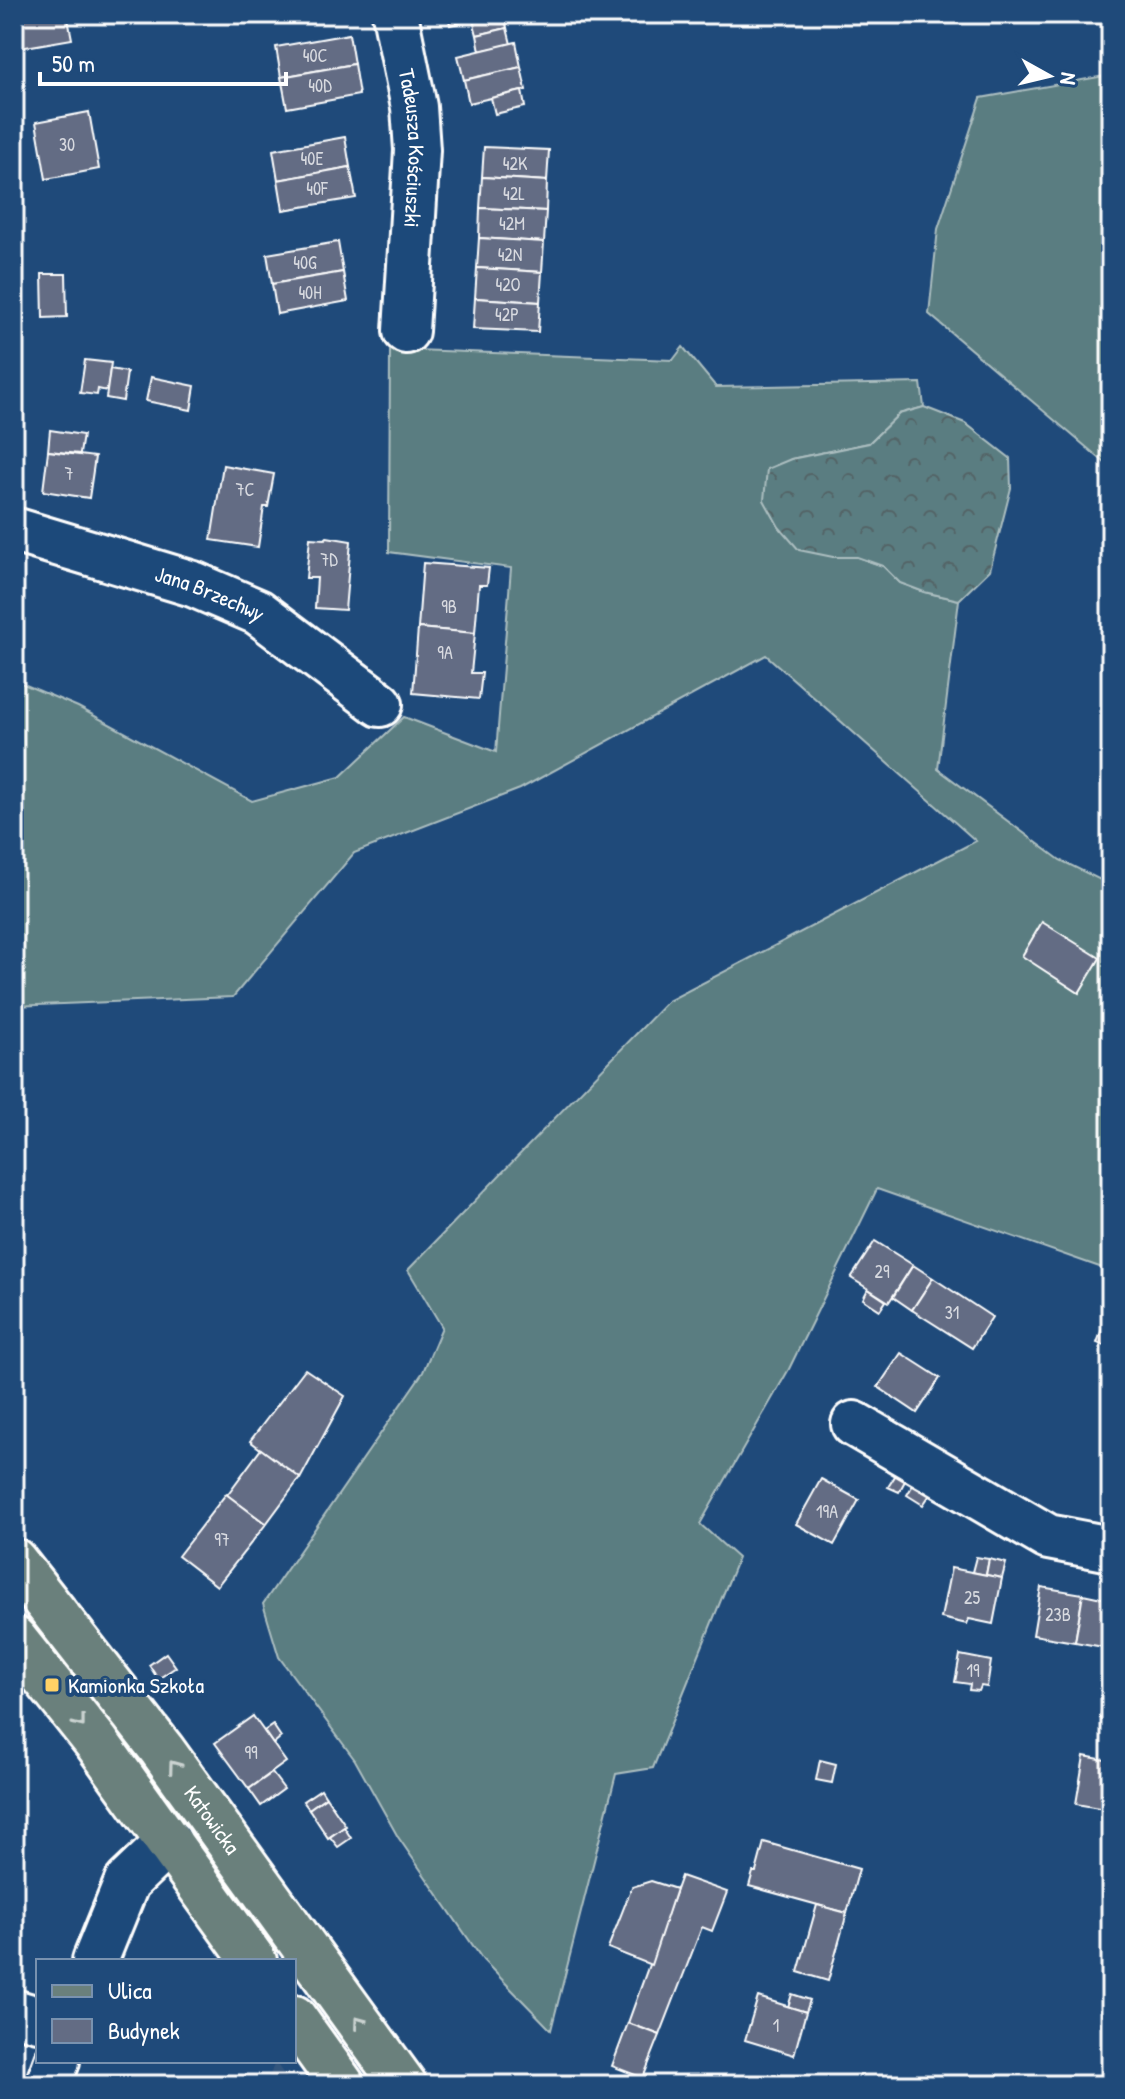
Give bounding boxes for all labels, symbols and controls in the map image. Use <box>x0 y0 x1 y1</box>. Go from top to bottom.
scale bar <box>40 36 286 86</box>
north arrow <box>1009 36 1089 116</box>
house number: 40C <box>303 43 327 68</box>
text: 50 m <box>52 47 95 79</box>
street label: Tadeusza Kościuszki <box>392 66 432 229</box>
text: N <box>1053 71 1084 87</box>
house number: 40D <box>308 73 332 98</box>
house number: 30 <box>59 132 75 157</box>
house number: 40E <box>301 146 323 171</box>
house number: 42K <box>503 151 528 176</box>
house number: 40F <box>306 176 329 201</box>
house number: 42L <box>503 181 525 206</box>
house number: 42M <box>499 211 525 236</box>
house number: 42N <box>498 242 522 267</box>
house number: 40G <box>293 250 317 275</box>
house number: 42O <box>495 272 521 297</box>
house number: 40H <box>298 280 322 305</box>
house number: 42P <box>495 302 519 327</box>
house number: 7 <box>65 461 74 486</box>
house number: 7C <box>236 477 255 502</box>
house number: 7D <box>320 547 338 572</box>
street label: Jana Brzechwy <box>152 558 272 628</box>
house number: 9B <box>441 594 457 619</box>
house number: 9A <box>437 640 453 665</box>
house number: 29 <box>874 1259 890 1284</box>
house number: 31 <box>945 1300 959 1325</box>
house number: 19A <box>816 1499 838 1524</box>
house number: 97 <box>214 1527 230 1552</box>
house number: 25 <box>964 1585 980 1610</box>
house number: 23B <box>1045 1602 1071 1627</box>
house number: 19 <box>966 1658 980 1683</box>
place label: Kamionka Szkoła <box>68 1670 205 1700</box>
marker: Kamionka Szkoła <box>43 1676 61 1694</box>
one-way arrow <box>71 1713 85 1728</box>
house number: 99 <box>244 1740 258 1765</box>
one-way arrow <box>169 1760 183 1774</box>
street label: Katowicka <box>177 1779 248 1860</box>
legend <box>36 1959 296 2063</box>
text: Ulica <box>108 1974 152 2006</box>
house number: 1 <box>773 2013 779 2038</box>
text: Budynek <box>108 2014 180 2046</box>
one-way arrow <box>354 2016 369 2030</box>

